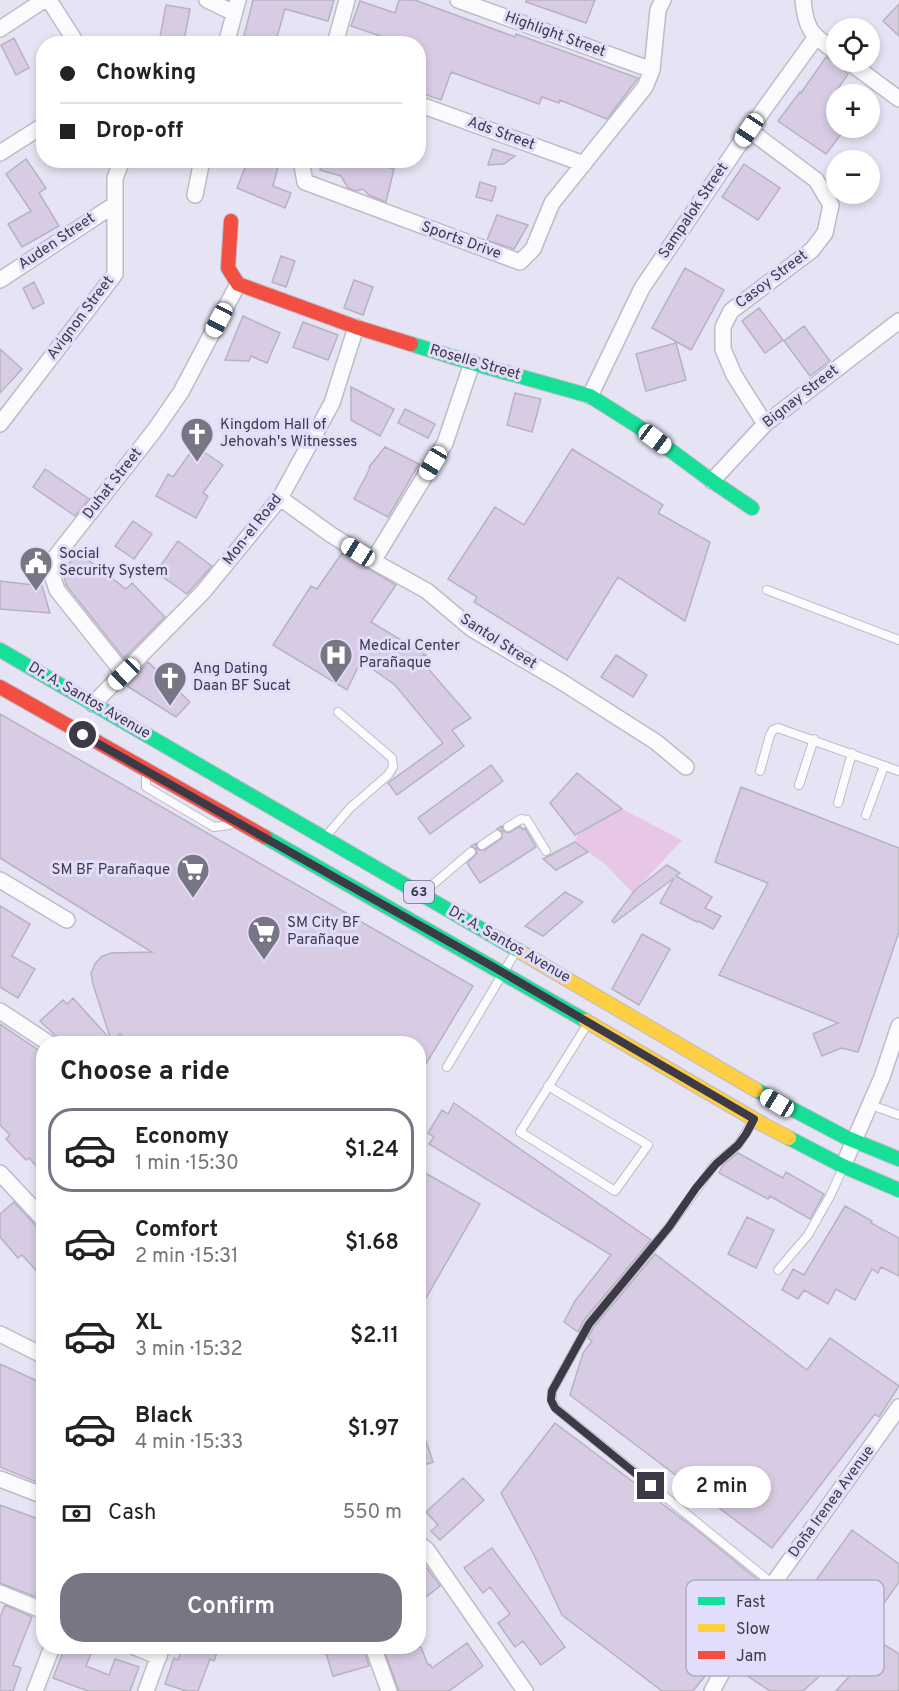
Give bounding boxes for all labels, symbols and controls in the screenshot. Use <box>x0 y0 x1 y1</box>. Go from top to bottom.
street label: Highlight Street <box>502 8 608 62</box>
map controls <box>826 18 880 204</box>
button: locate <box>826 18 880 72</box>
text: Chowking <box>96 60 196 87</box>
button: + <box>826 84 880 138</box>
car <box>731 110 767 150</box>
street label: Ads Street <box>465 113 537 155</box>
text: Drop-off <box>96 118 183 145</box>
button: − <box>826 150 880 204</box>
street label: Sampalok Street <box>655 159 733 263</box>
street label: Auden Street <box>15 209 99 275</box>
street label: Sports Drive <box>418 218 504 264</box>
street label: Casoy Street <box>732 247 812 313</box>
street label: Avignon Street <box>43 272 119 364</box>
car <box>203 300 235 340</box>
street label: Roselle Street <box>427 341 523 385</box>
street label: Bignay Street <box>759 361 843 433</box>
church icon: Kingdom Hall of Jehovah's Witnesses <box>179 416 215 463</box>
place label: Kingdom Hall of Jehovah's Witnesses <box>220 416 357 452</box>
car <box>635 421 675 457</box>
car <box>416 443 450 483</box>
street label: Duhat Street <box>79 445 147 523</box>
street label: Mon-el Road <box>219 491 287 569</box>
car <box>338 535 378 569</box>
public building icon: Social Security System <box>18 545 54 592</box>
place label: Social Security System <box>59 545 168 581</box>
street label: Santol Street <box>456 610 540 674</box>
hospital icon: Medical Center Parañaque <box>318 637 354 684</box>
place label: Medical Center Parañaque <box>359 637 460 673</box>
car <box>105 655 143 693</box>
street label: Dr. A. Santos Avenue <box>24 658 154 744</box>
church icon: Ang Dating Daan BF Sucat <box>152 660 188 707</box>
place label: Ang Dating Daan BF Sucat <box>193 660 291 696</box>
route start <box>69 721 96 748</box>
supermarket icon: SM BF Parañaque <box>175 852 211 899</box>
place label: SM BF Parañaque <box>51 861 170 880</box>
road number: 63 <box>404 881 434 903</box>
street label: Dr. A. Santos Avenue <box>444 902 574 988</box>
supermarket icon: SM City BF Parañaque <box>246 914 282 961</box>
place label: SM City BF Parañaque <box>287 914 360 950</box>
text: Choose a ride <box>60 1055 230 1089</box>
car <box>757 1086 797 1120</box>
icon: car <box>63 1123 117 1177</box>
text: Economy <box>135 1124 229 1151</box>
text: $1.24 <box>345 1137 399 1164</box>
text: 1 min · 15:30 <box>135 1151 239 1177</box>
icon: car <box>63 1216 117 1270</box>
text: Comfort <box>135 1217 218 1244</box>
text: $1.68 <box>345 1230 399 1257</box>
text: 2 min · 15:31 <box>135 1244 238 1270</box>
icon: car <box>63 1309 117 1363</box>
text: XL <box>135 1310 162 1337</box>
text: $2.11 <box>350 1323 399 1350</box>
text: 3 min · 15:32 <box>135 1337 243 1363</box>
icon: car <box>63 1402 117 1456</box>
text: Black <box>135 1403 193 1430</box>
text: $1.97 <box>347 1416 399 1443</box>
text: 4 min · 15:33 <box>135 1430 243 1456</box>
street label: Doña Irenea Avenue <box>785 1442 879 1562</box>
callout: 2 min <box>672 1465 771 1507</box>
route end <box>637 1472 664 1499</box>
text: 2 min <box>696 1474 747 1500</box>
icon: cash <box>60 1497 93 1530</box>
text: Cash <box>108 1500 157 1527</box>
text: 550 m <box>343 1500 402 1526</box>
button: Confirm <box>60 1573 402 1642</box>
legend <box>686 1580 884 1676</box>
text: Fast <box>736 1593 766 1613</box>
text: Slow <box>736 1620 770 1640</box>
text: Jam <box>736 1647 767 1667</box>

